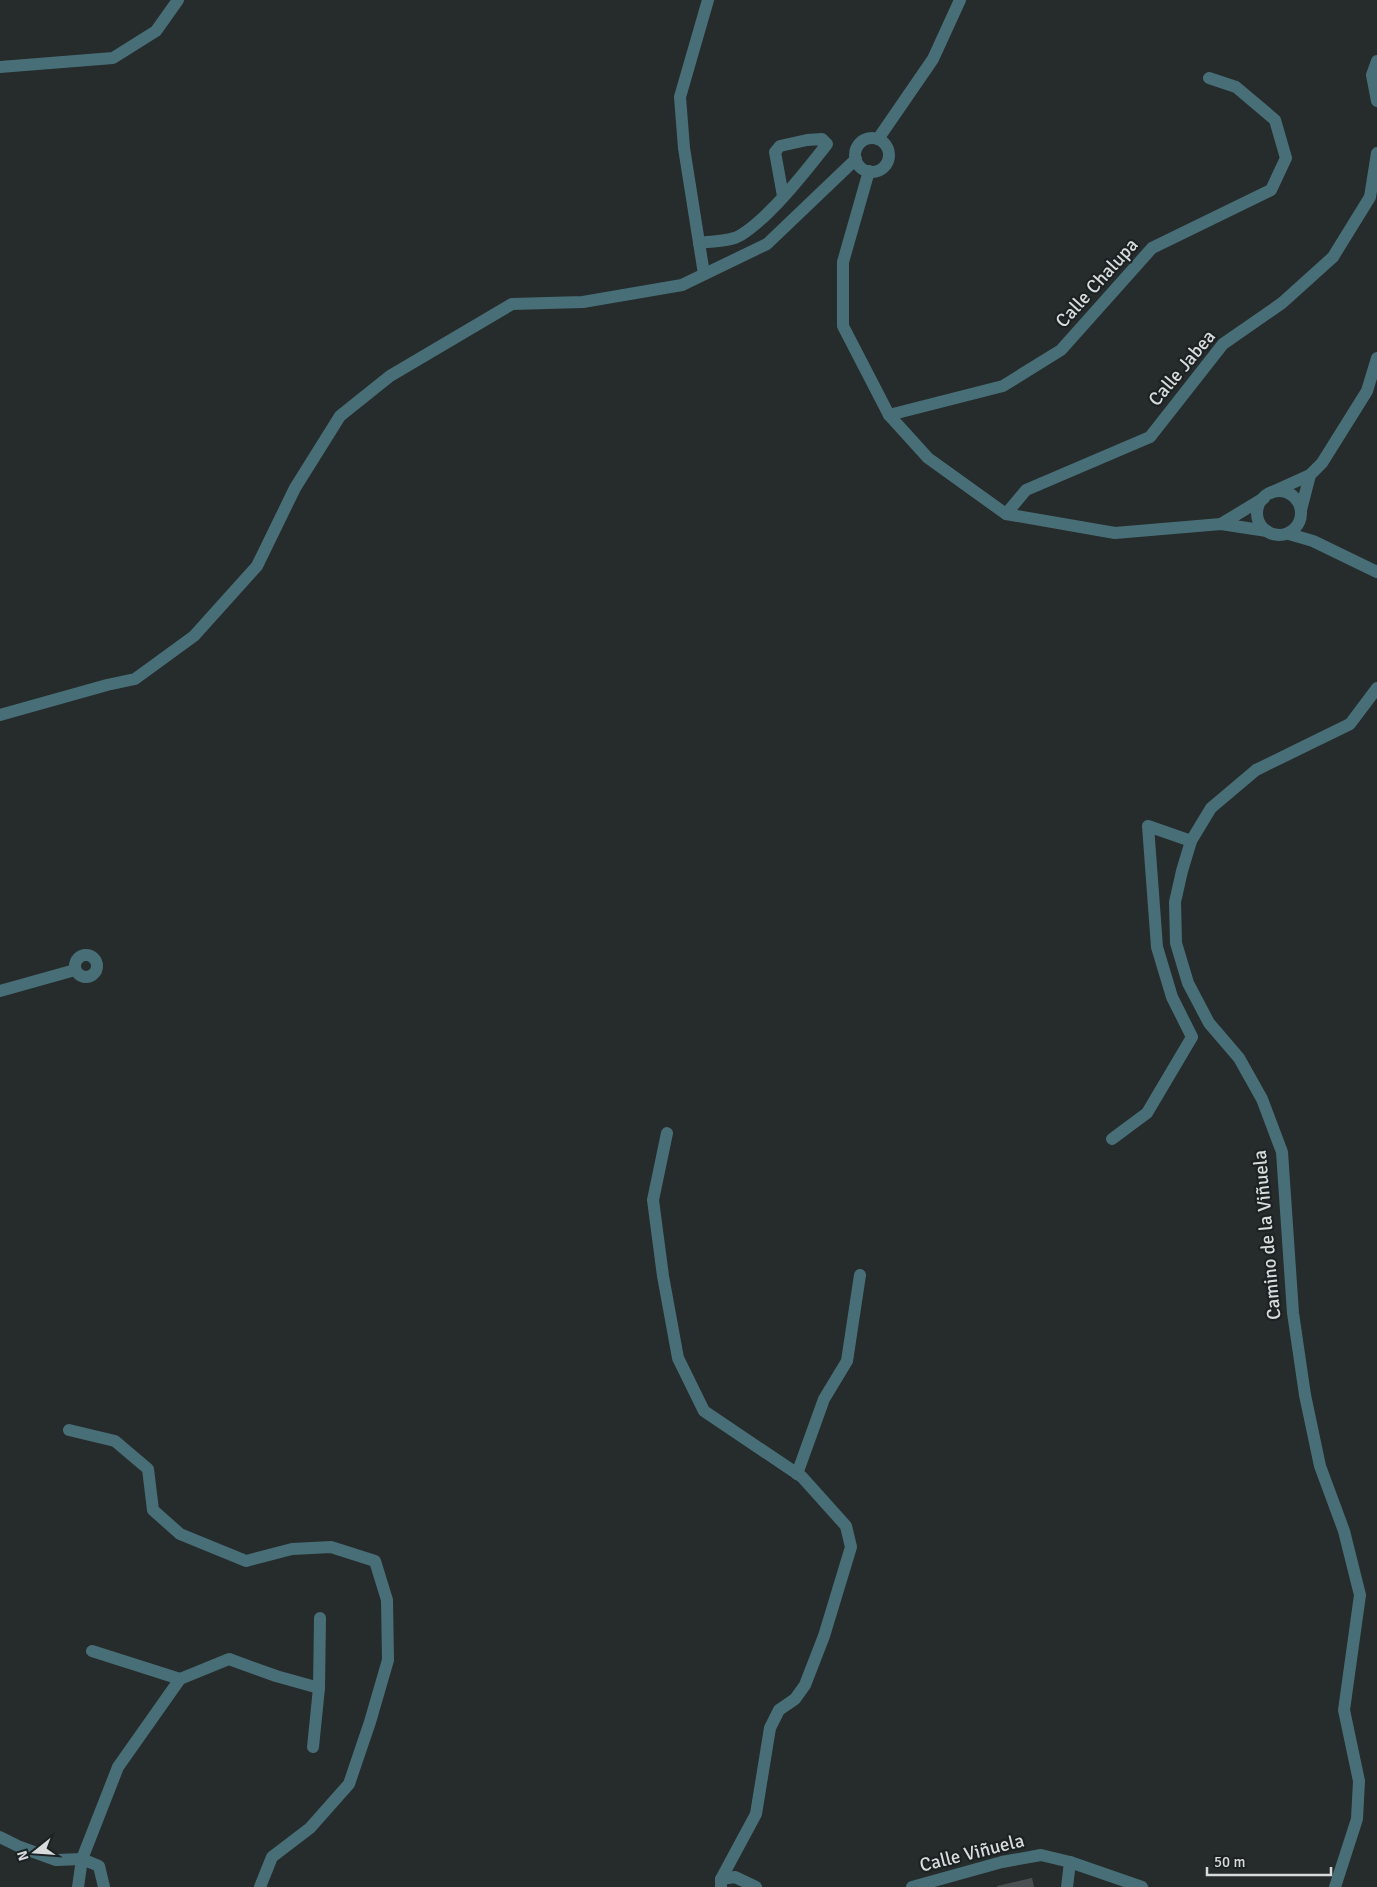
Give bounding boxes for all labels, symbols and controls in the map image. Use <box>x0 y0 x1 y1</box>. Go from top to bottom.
street label: Calle Chalupa <box>1050 233 1144 333</box>
street label: Calle Jabea <box>1143 325 1221 411</box>
street label: Camino de la Viñuela <box>1248 1149 1286 1321</box>
north arrow <box>10 1827 60 1877</box>
street label: Calle Viñuela <box>917 1828 1027 1878</box>
scale bar <box>1207 1844 1331 1876</box>
text: N <box>13 1849 33 1863</box>
text: 50 m <box>1214 1853 1245 1871</box>

